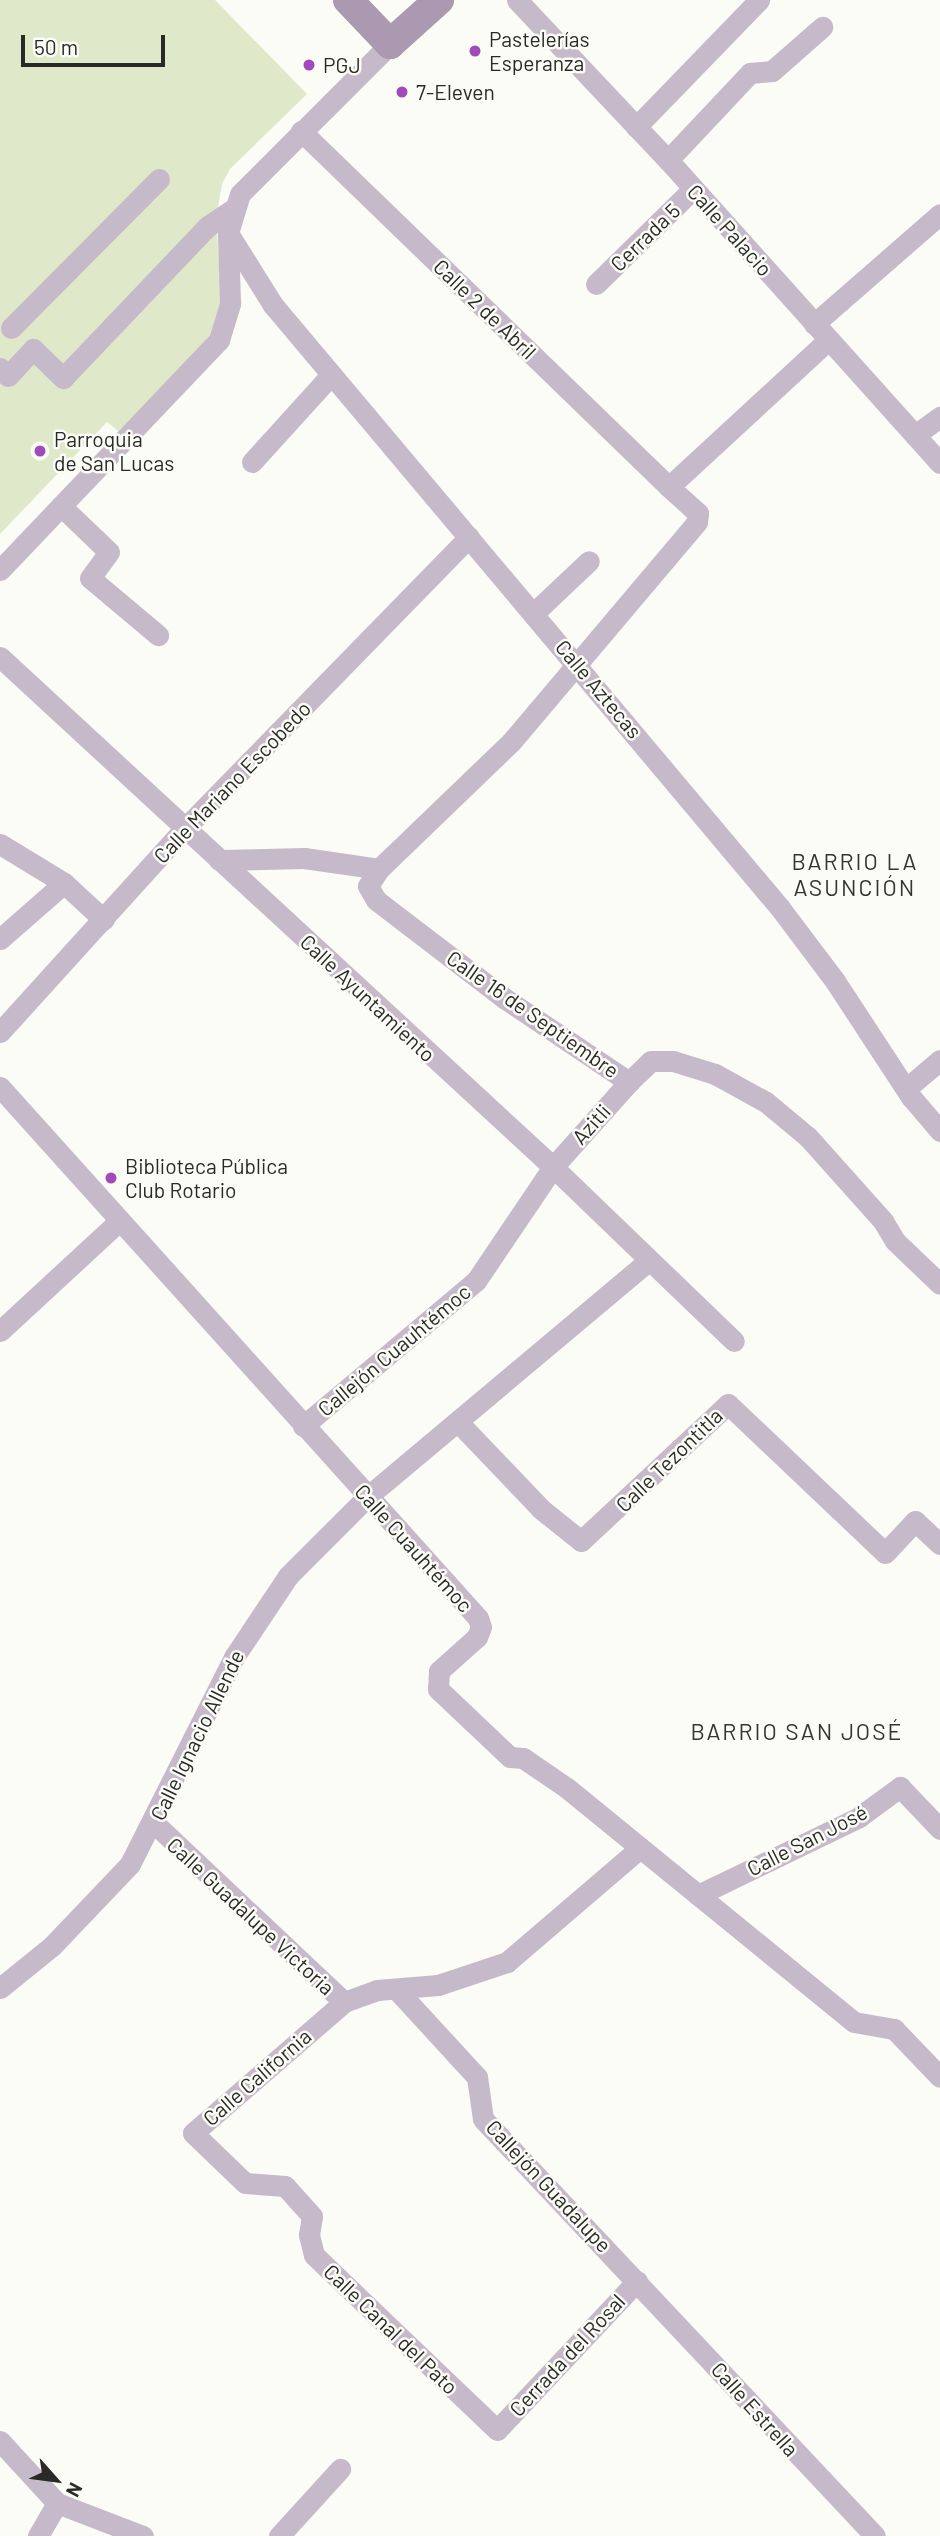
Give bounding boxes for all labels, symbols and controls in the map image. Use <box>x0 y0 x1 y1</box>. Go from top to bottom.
scale bar <box>24 21 168 65</box>
place label: Pastelerías Esperanza <box>489 26 590 76</box>
text: 50 m <box>34 34 78 59</box>
marker: Pastelerías Esperanza <box>467 43 483 59</box>
place label: PGJ <box>323 52 361 78</box>
marker: PGJ <box>301 57 317 73</box>
place label: 7-Eleven <box>416 79 495 105</box>
marker: 7-Eleven <box>394 84 410 100</box>
street label: Calle Palacio <box>682 179 778 281</box>
street label: Cerrada 5 <box>605 198 685 276</box>
street label: Calle 2 de Abril <box>429 254 541 364</box>
place label: Parroquia de San Lucas <box>54 426 174 476</box>
marker: Parroquia de San Lucas <box>32 443 48 459</box>
street label: Calle Aztecas <box>551 635 647 743</box>
street label: Calle Mariano Escobedo <box>148 696 316 868</box>
district label: BARRIO LA ASUNCIÓN <box>793 847 917 901</box>
street label: Calle Ayuntamiento <box>295 929 441 1067</box>
street label: Calle 16 de Septiembre <box>442 945 624 1083</box>
street label: Azitli <box>566 1099 616 1149</box>
place label: Biblioteca Pública Club Rotario <box>125 1153 288 1203</box>
marker: Biblioteca Pública Club Rotario <box>103 1170 119 1186</box>
street label: Callejón Cuauhtémoc <box>313 1279 475 1421</box>
street label: Calle Tezontitla <box>610 1403 728 1517</box>
street label: Calle Cuauhtémoc <box>350 1479 478 1617</box>
street label: Calle Ignacio Allende <box>145 1646 249 1824</box>
district label: BARRIO SAN JOSÉ <box>692 1717 902 1745</box>
street label: Calle San José <box>743 1799 871 1881</box>
street label: Calle Guadalupe Victoria <box>162 1832 340 2000</box>
street label: Calle California <box>198 2023 316 2131</box>
street label: Callejón Guadalupe <box>481 2115 617 2257</box>
street label: Calle Canal del Pato <box>319 2259 463 2399</box>
street label: Cerrada del Rosal <box>504 2289 630 2421</box>
street label: Calle Estrella <box>706 2357 804 2461</box>
north arrow <box>21 2445 91 2515</box>
text: N <box>62 2479 88 2501</box>

